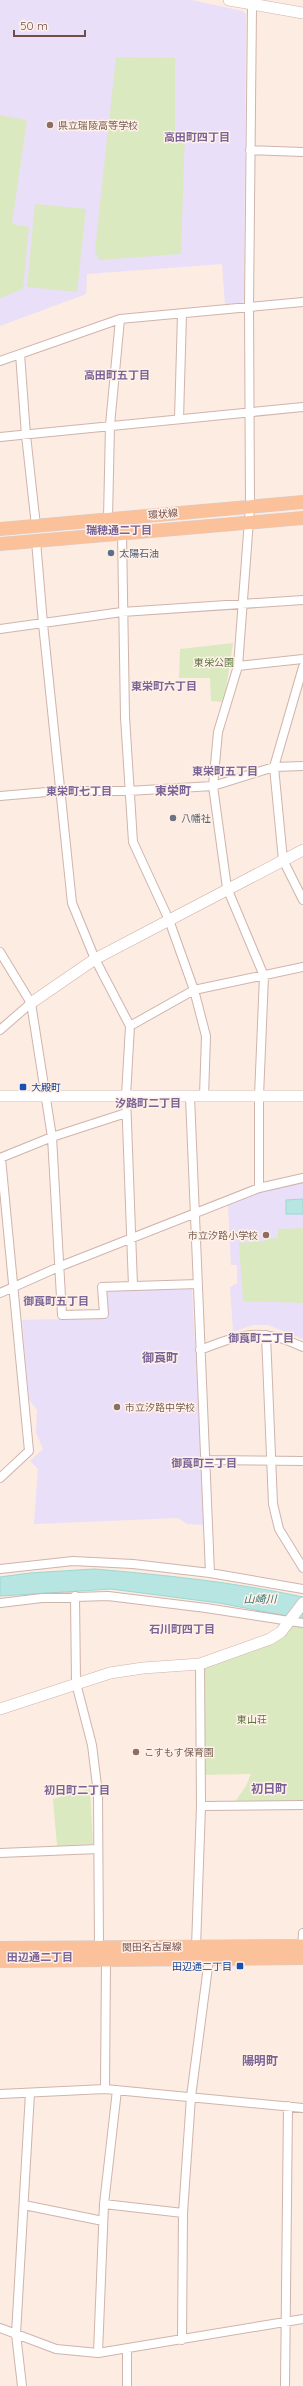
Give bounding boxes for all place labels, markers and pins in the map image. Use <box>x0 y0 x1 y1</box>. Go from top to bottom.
place label: 県立瑞陵高等学校 <box>58 119 138 132</box>
marker: 県立瑞陵高等学校 <box>45 120 55 130</box>
place label: 太陽石油 <box>119 547 159 560</box>
marker: 太陽石油 <box>106 548 116 558</box>
place label: 八幡社 <box>181 812 211 825</box>
marker: 八幡社 <box>168 813 178 823</box>
place label: 大殿町 <box>31 1081 61 1094</box>
marker: 大殿町 <box>18 1082 28 1092</box>
place label: 市立汐路小学校 <box>188 1229 258 1242</box>
marker: 市立汐路小学校 <box>261 1230 271 1240</box>
place label: 市立汐路中学校 <box>125 1401 195 1414</box>
marker: 市立汐路中学校 <box>112 1402 122 1412</box>
place label: こすもす保育園 <box>144 1746 214 1759</box>
marker: こすもす保育園 <box>131 1747 141 1757</box>
place label: 田辺通二丁目 <box>172 1960 232 1973</box>
marker: 田辺通二丁目 <box>235 1961 245 1971</box>

